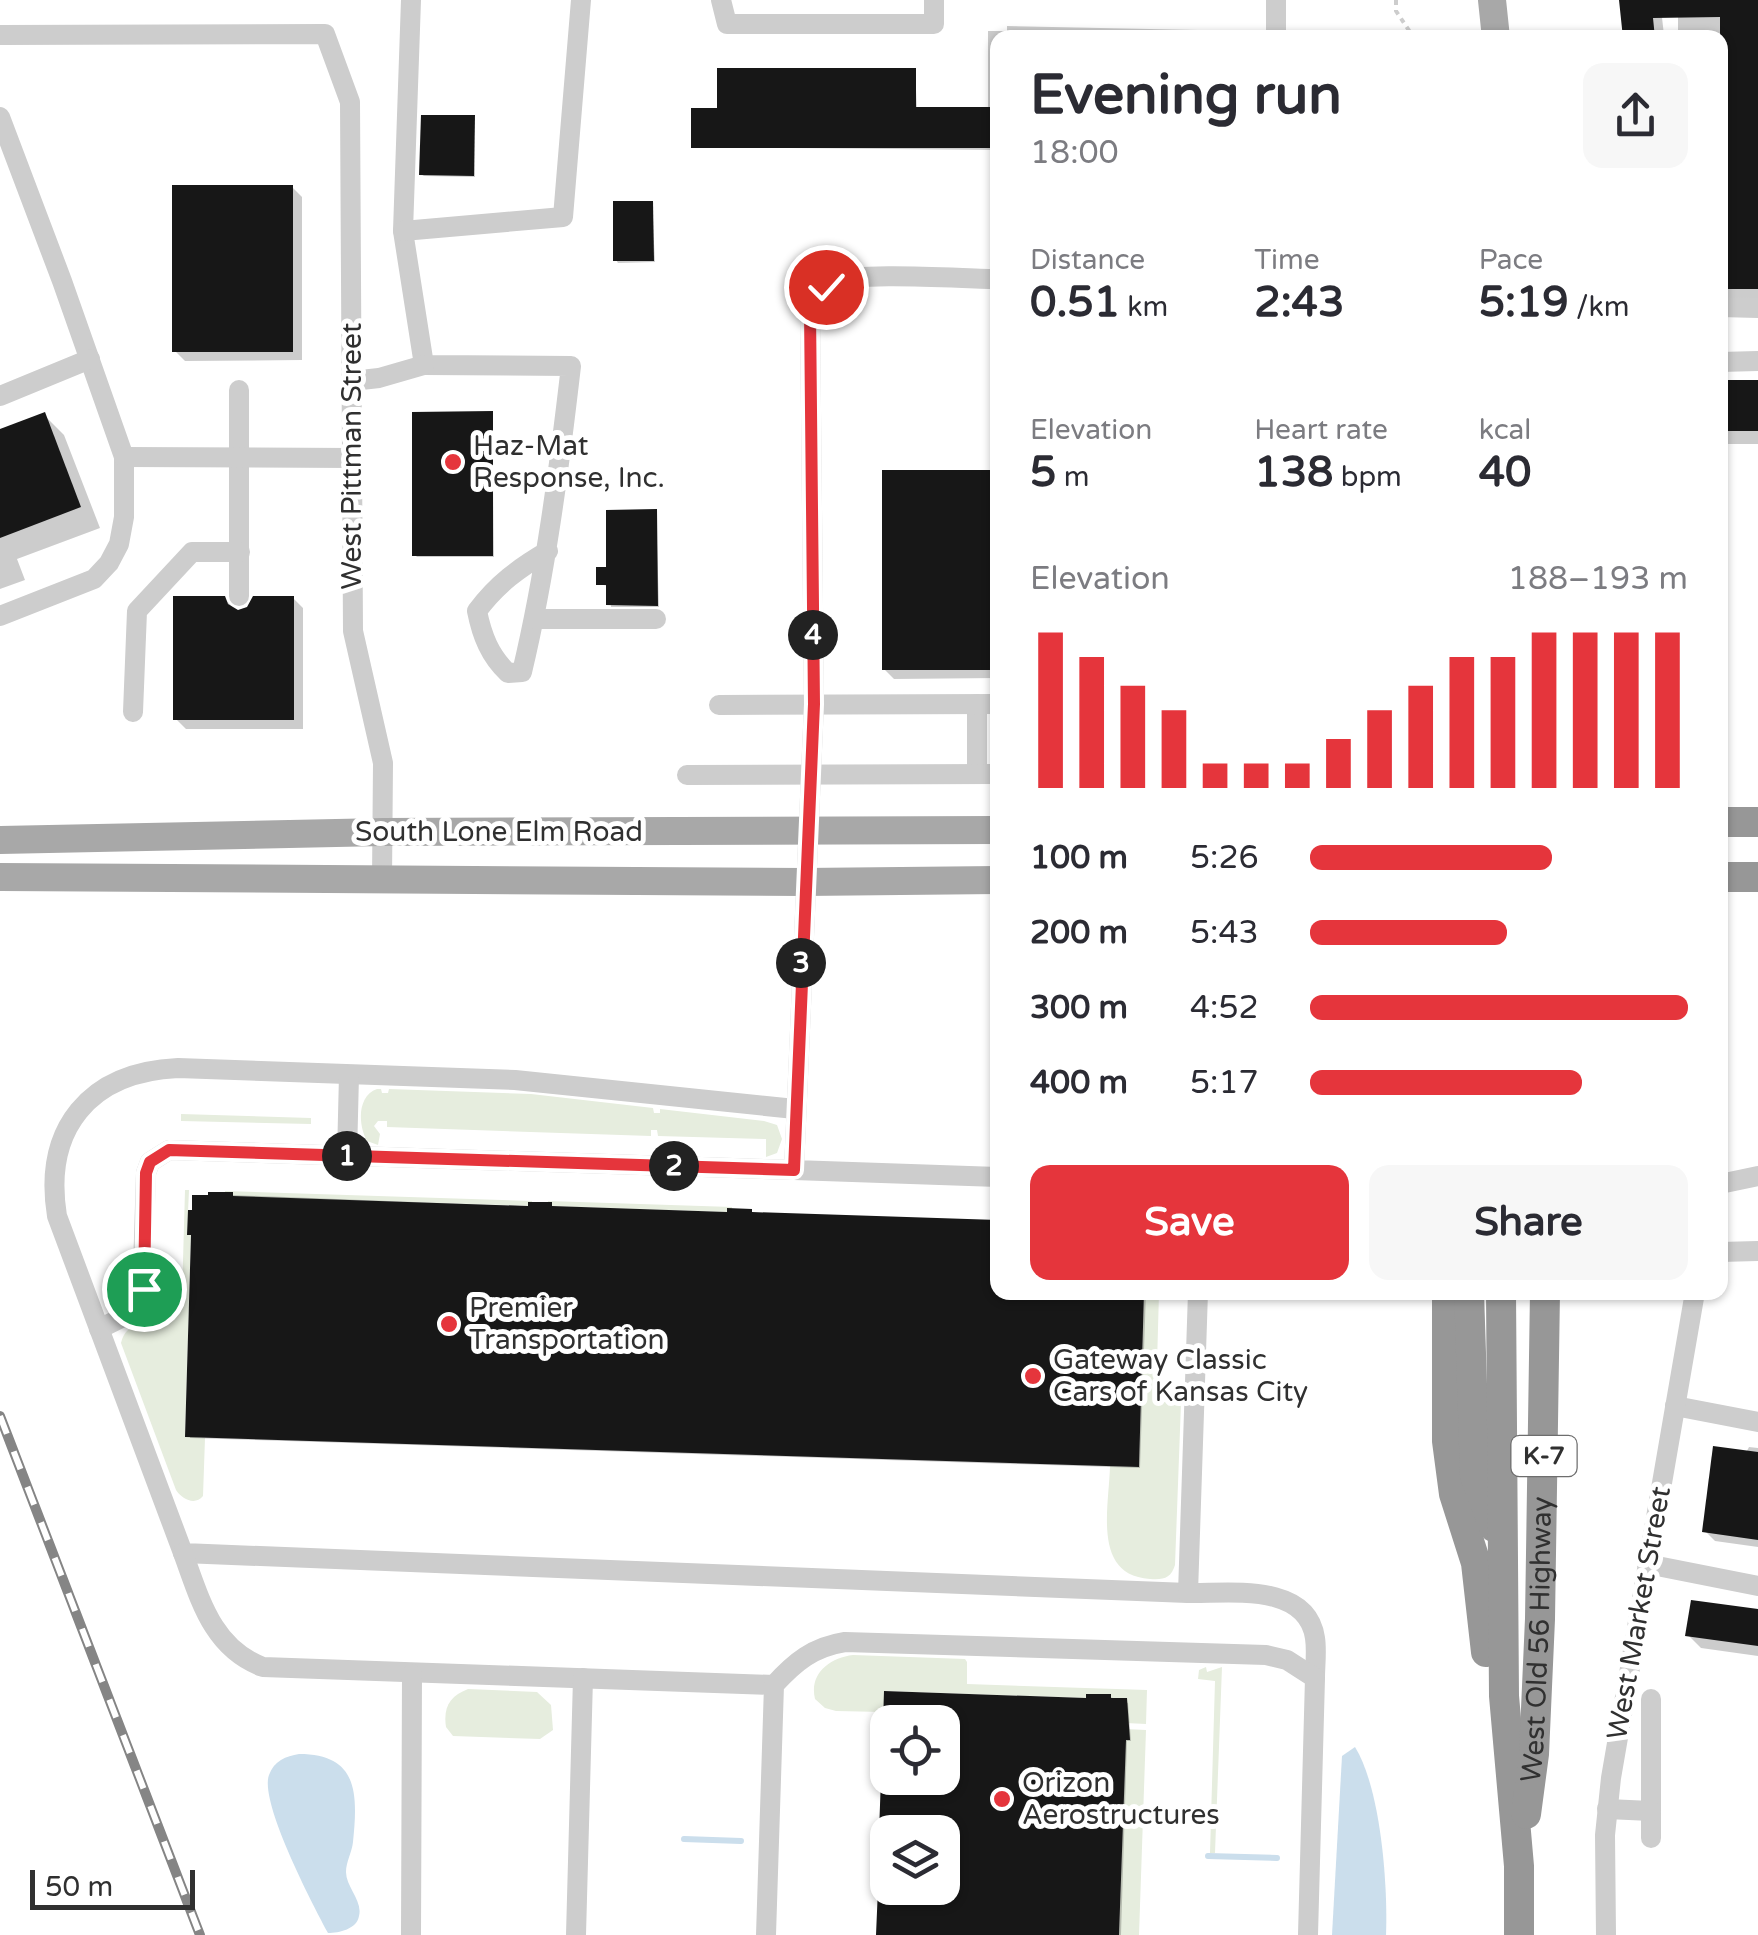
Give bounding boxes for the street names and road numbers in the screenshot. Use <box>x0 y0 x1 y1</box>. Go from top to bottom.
street label: West Pittman Street <box>335 322 369 589</box>
street label: South Lone Elm Road <box>355 815 643 849</box>
road number: K-7 <box>1512 1436 1576 1476</box>
street label: West Market Street <box>1600 1483 1678 1742</box>
street label: West Old 56 Highway <box>1513 1496 1559 1785</box>

